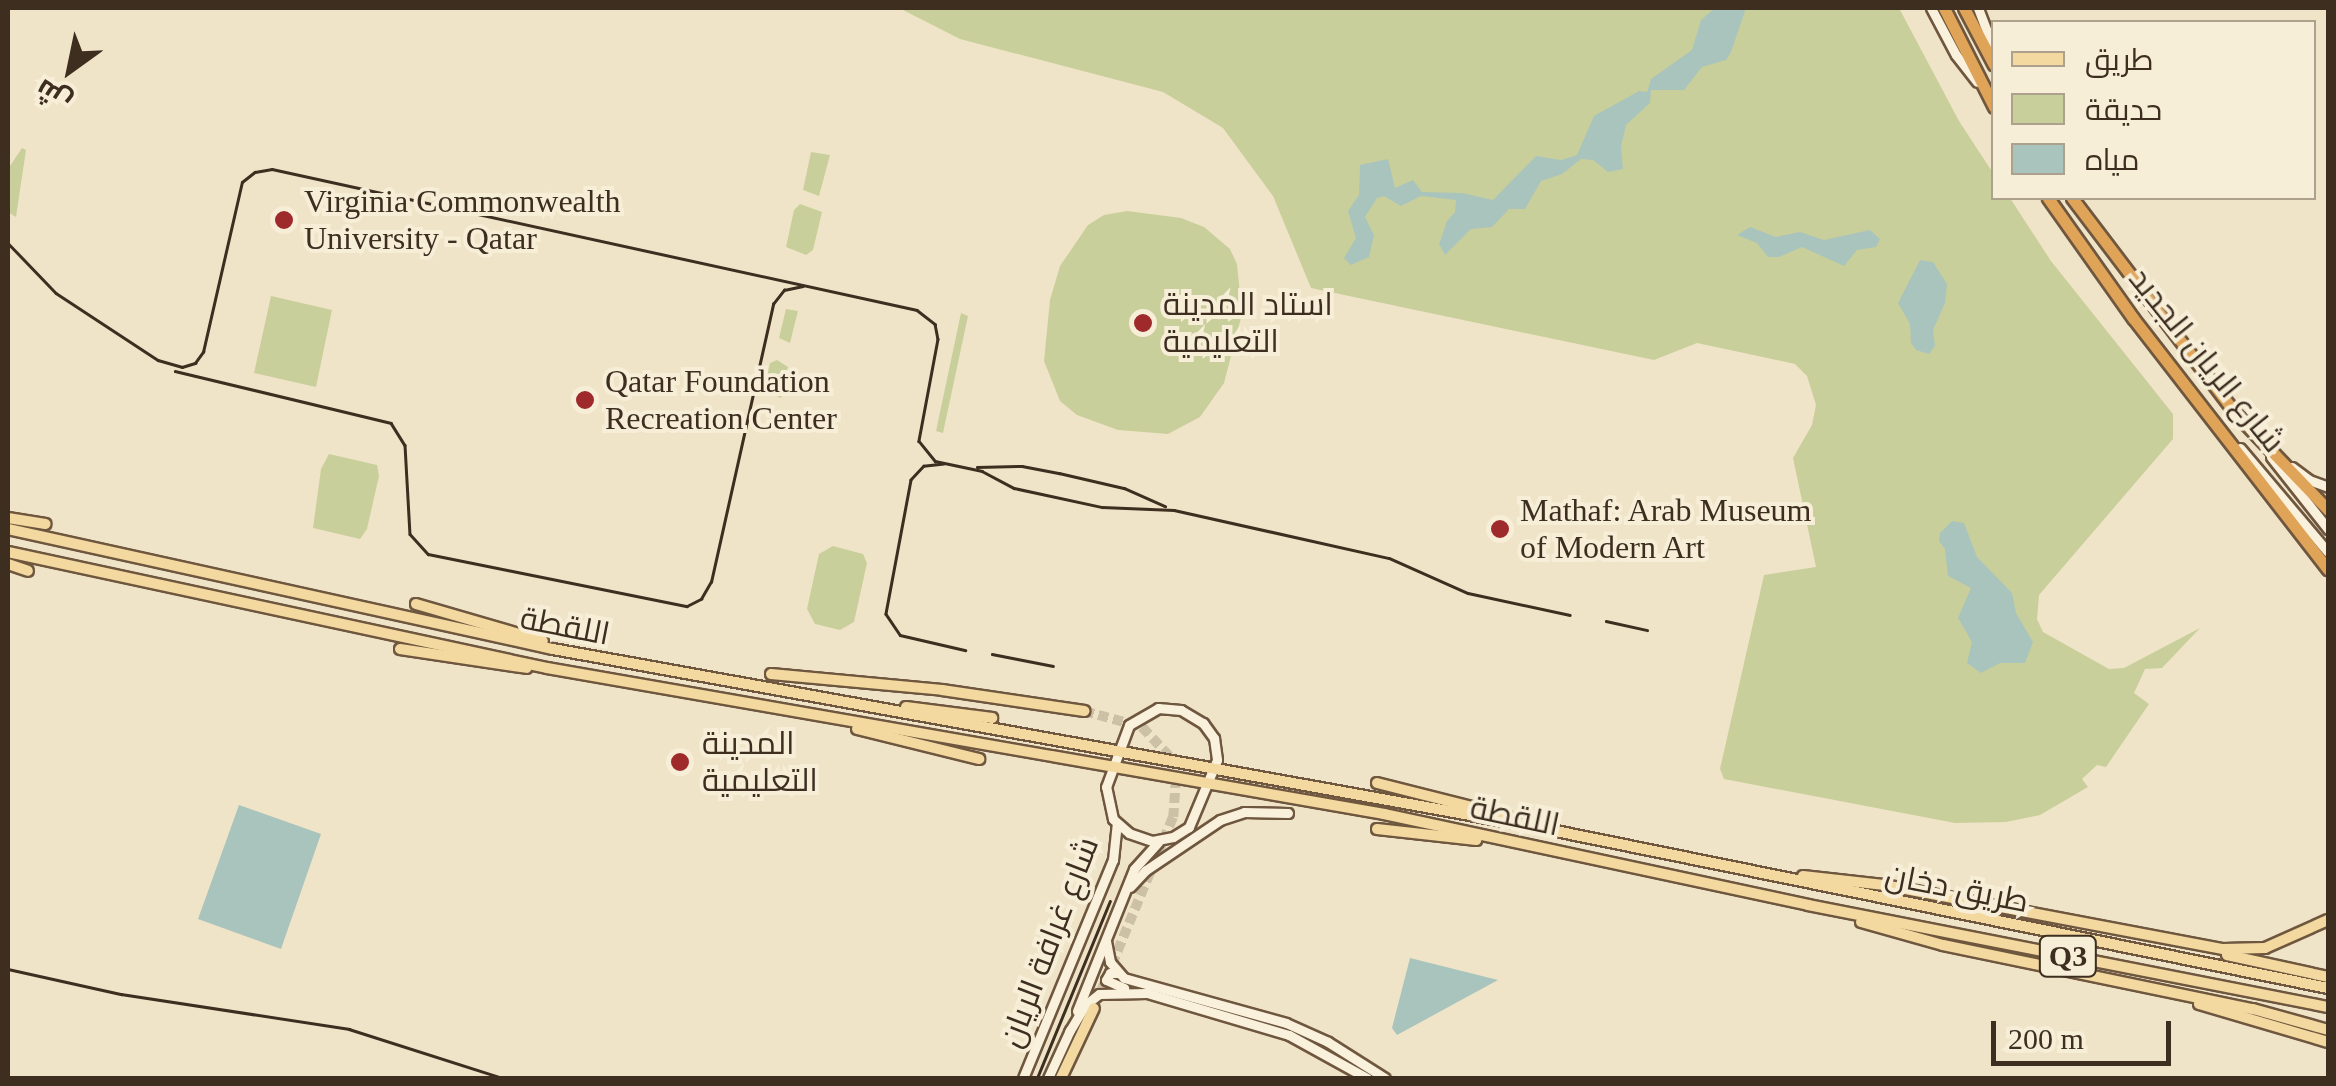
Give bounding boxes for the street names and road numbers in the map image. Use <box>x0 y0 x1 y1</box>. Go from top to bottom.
street label: شارع الريان الجديد <box>2121 260 2293 460</box>
street label: اللقطة <box>517 599 613 653</box>
street label: اللقطة <box>1467 788 1563 844</box>
street label: شارع غرافة الريان <box>991 832 1107 1052</box>
street label: طريق دخان <box>1882 855 2032 921</box>
road number: Q3 <box>2038 931 2098 981</box>

